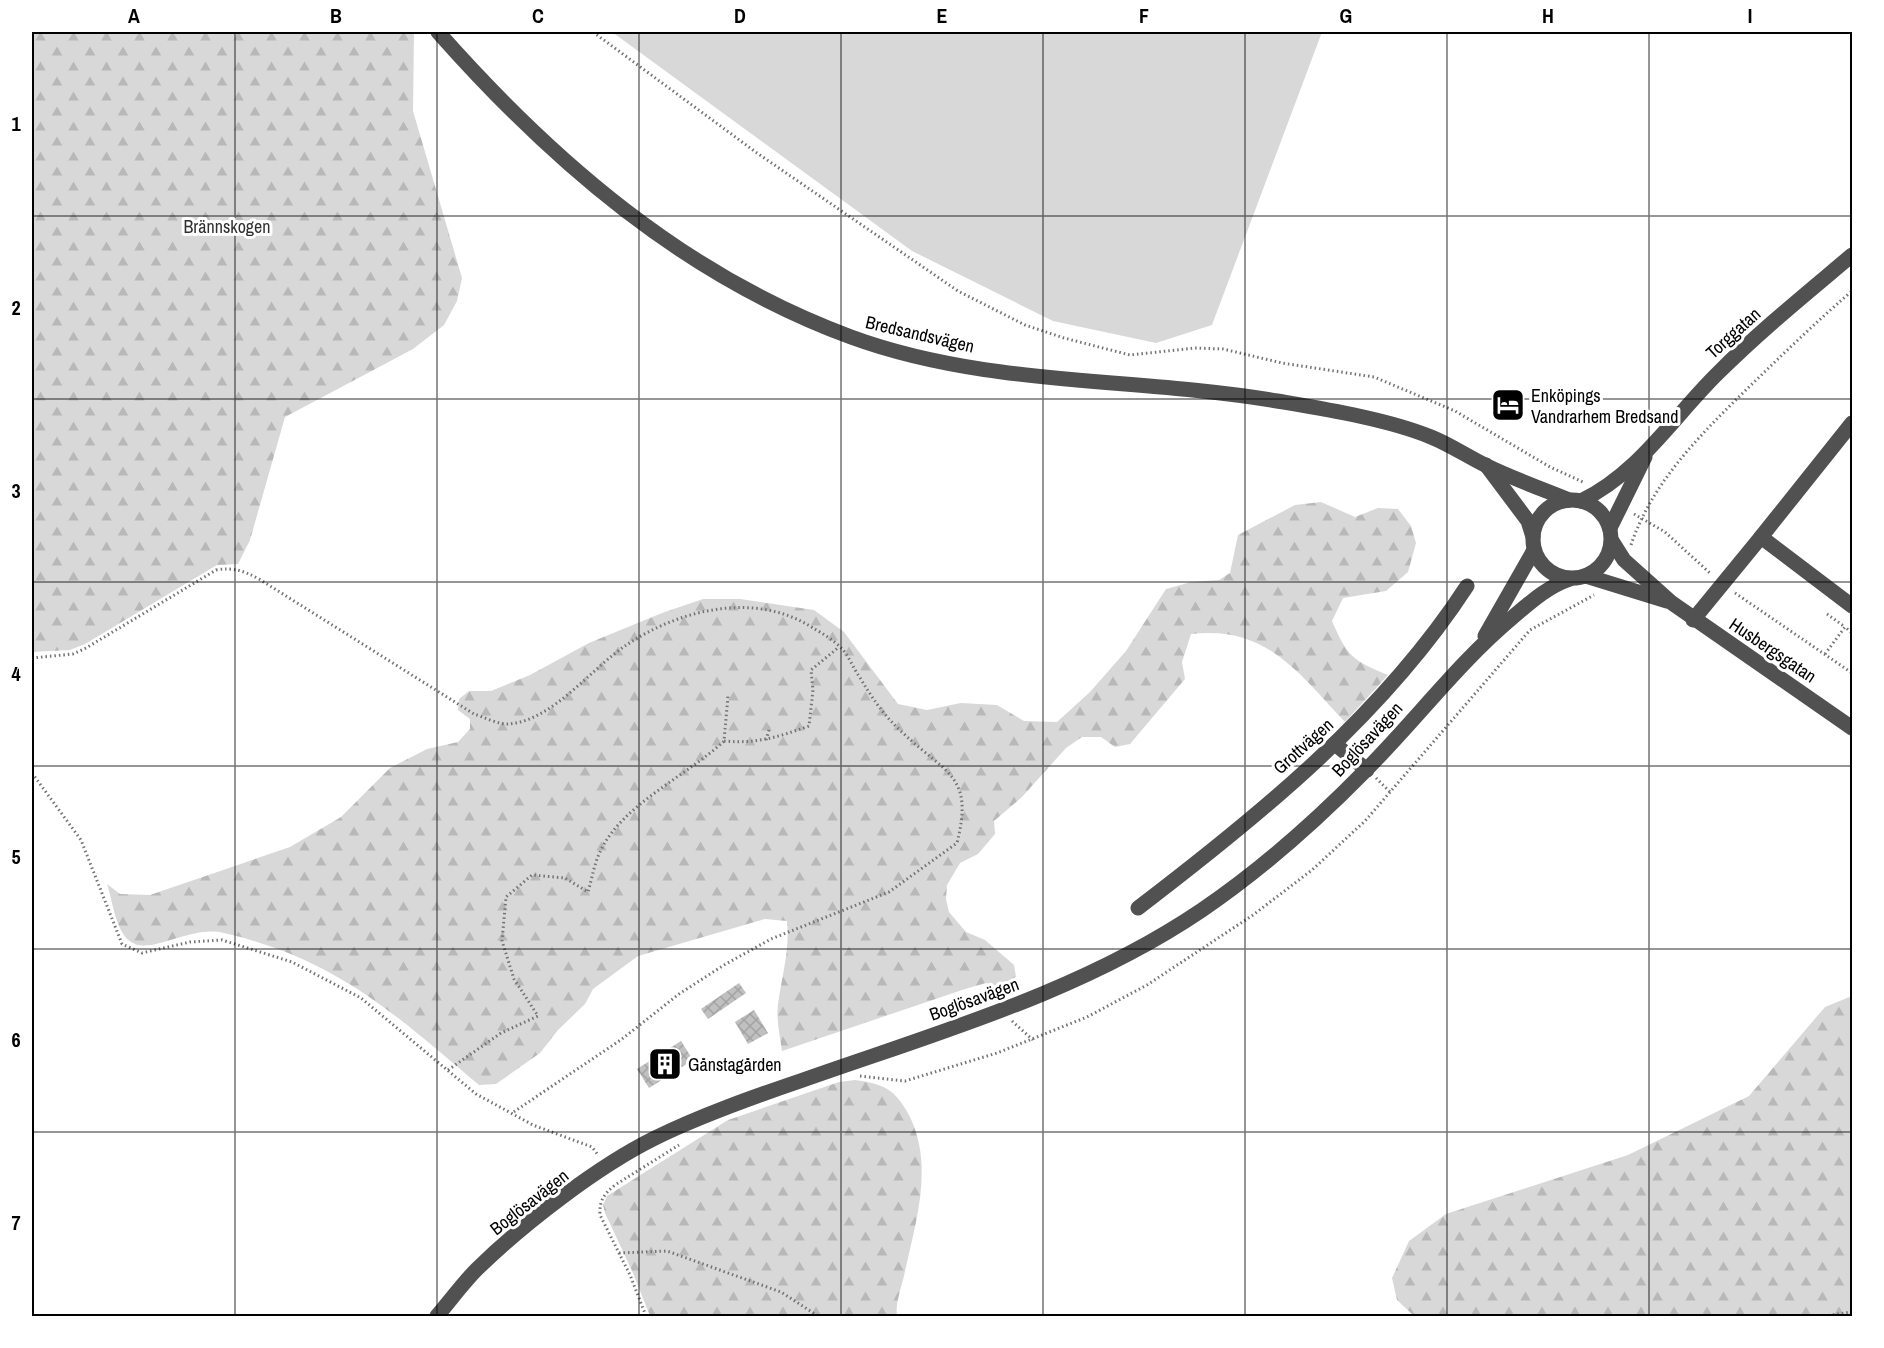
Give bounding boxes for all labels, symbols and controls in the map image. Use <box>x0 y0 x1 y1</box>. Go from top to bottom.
text: A <box>128 2 140 29</box>
text: B <box>330 2 342 29</box>
text: C <box>532 2 544 29</box>
text: D <box>734 2 746 29</box>
text: E <box>937 2 948 29</box>
text: F <box>1139 2 1149 29</box>
text: G <box>1340 2 1352 29</box>
text: H <box>1542 2 1554 29</box>
text: I <box>1748 2 1752 29</box>
text: 1 <box>11 110 21 137</box>
park label: Brännskogen <box>184 214 270 239</box>
text: 2 <box>11 294 21 321</box>
street label: Torggatan <box>1700 302 1766 364</box>
street label: Bredsandsvägen <box>863 309 977 359</box>
place label: Enköpings Vandrarhem Bredsand <box>1531 383 1678 429</box>
hotel icon: Enköpings Vandrarhem Bredsand <box>1490 387 1526 423</box>
text: 3 <box>11 477 21 504</box>
street label: Husbergsgatan <box>1725 612 1821 688</box>
text: 4 <box>11 660 21 687</box>
street label: Boglösavägen <box>1326 696 1408 782</box>
street label: Grottvägen <box>1267 712 1339 780</box>
text: 5 <box>11 843 21 870</box>
street label: Boglösavägen <box>926 971 1022 1027</box>
text: 6 <box>11 1026 21 1053</box>
building icon: Gånstagården <box>647 1046 683 1082</box>
place label: Gånstagården <box>688 1052 782 1077</box>
street label: Boglösavägen <box>484 1163 574 1241</box>
text: 7 <box>11 1209 21 1236</box>

